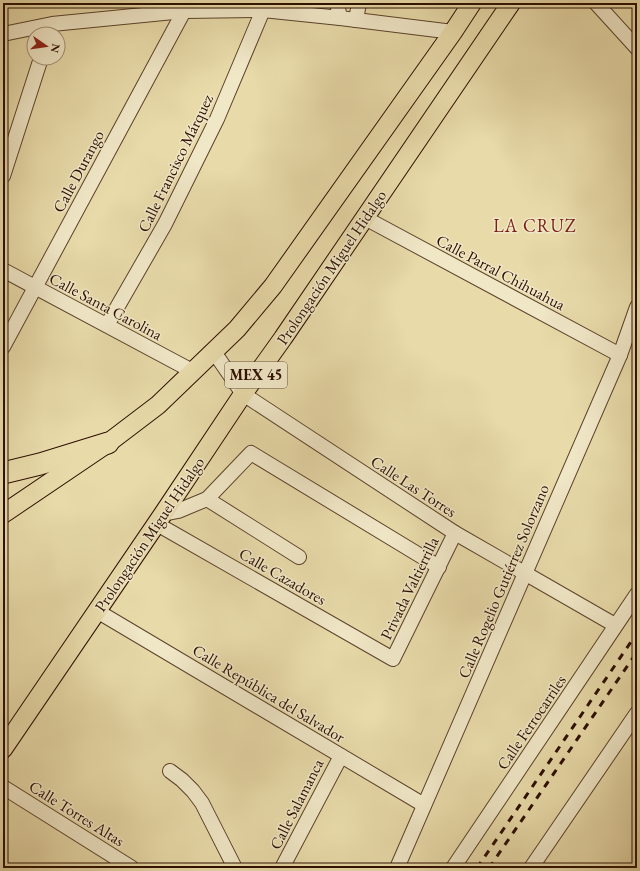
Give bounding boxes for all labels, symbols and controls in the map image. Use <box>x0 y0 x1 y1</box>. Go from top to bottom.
north arrow <box>26 26 66 66</box>
text: N <box>48 42 64 54</box>
street label: Calle Francisco Márquez <box>133 91 218 236</box>
street label: Calle Durango <box>48 126 109 216</box>
street label: Prolongación Miguel Hidalgo <box>272 186 391 349</box>
district label: LA CRUZ <box>493 214 577 237</box>
street label: Calle Parral Chihuahua <box>433 230 569 316</box>
street label: Calle Santa Carolina <box>46 268 166 345</box>
road number: MEX 45 <box>225 362 287 388</box>
street label: Calle Las Torres <box>367 451 461 522</box>
street label: Prolongación Miguel Hidalgo <box>90 453 209 616</box>
street label: Calle Rogelio Gutiérrez Solorzano <box>453 481 554 681</box>
street label: Privada Valtierrilla <box>375 533 444 643</box>
street label: Calle Cazadores <box>235 543 330 610</box>
street label: Calle República del Salvador <box>189 640 349 748</box>
street label: Calle Ferrocarriles <box>492 671 571 774</box>
street label: Calle Salamanca <box>265 755 329 853</box>
street label: Calle Torres Altas <box>25 776 128 851</box>

